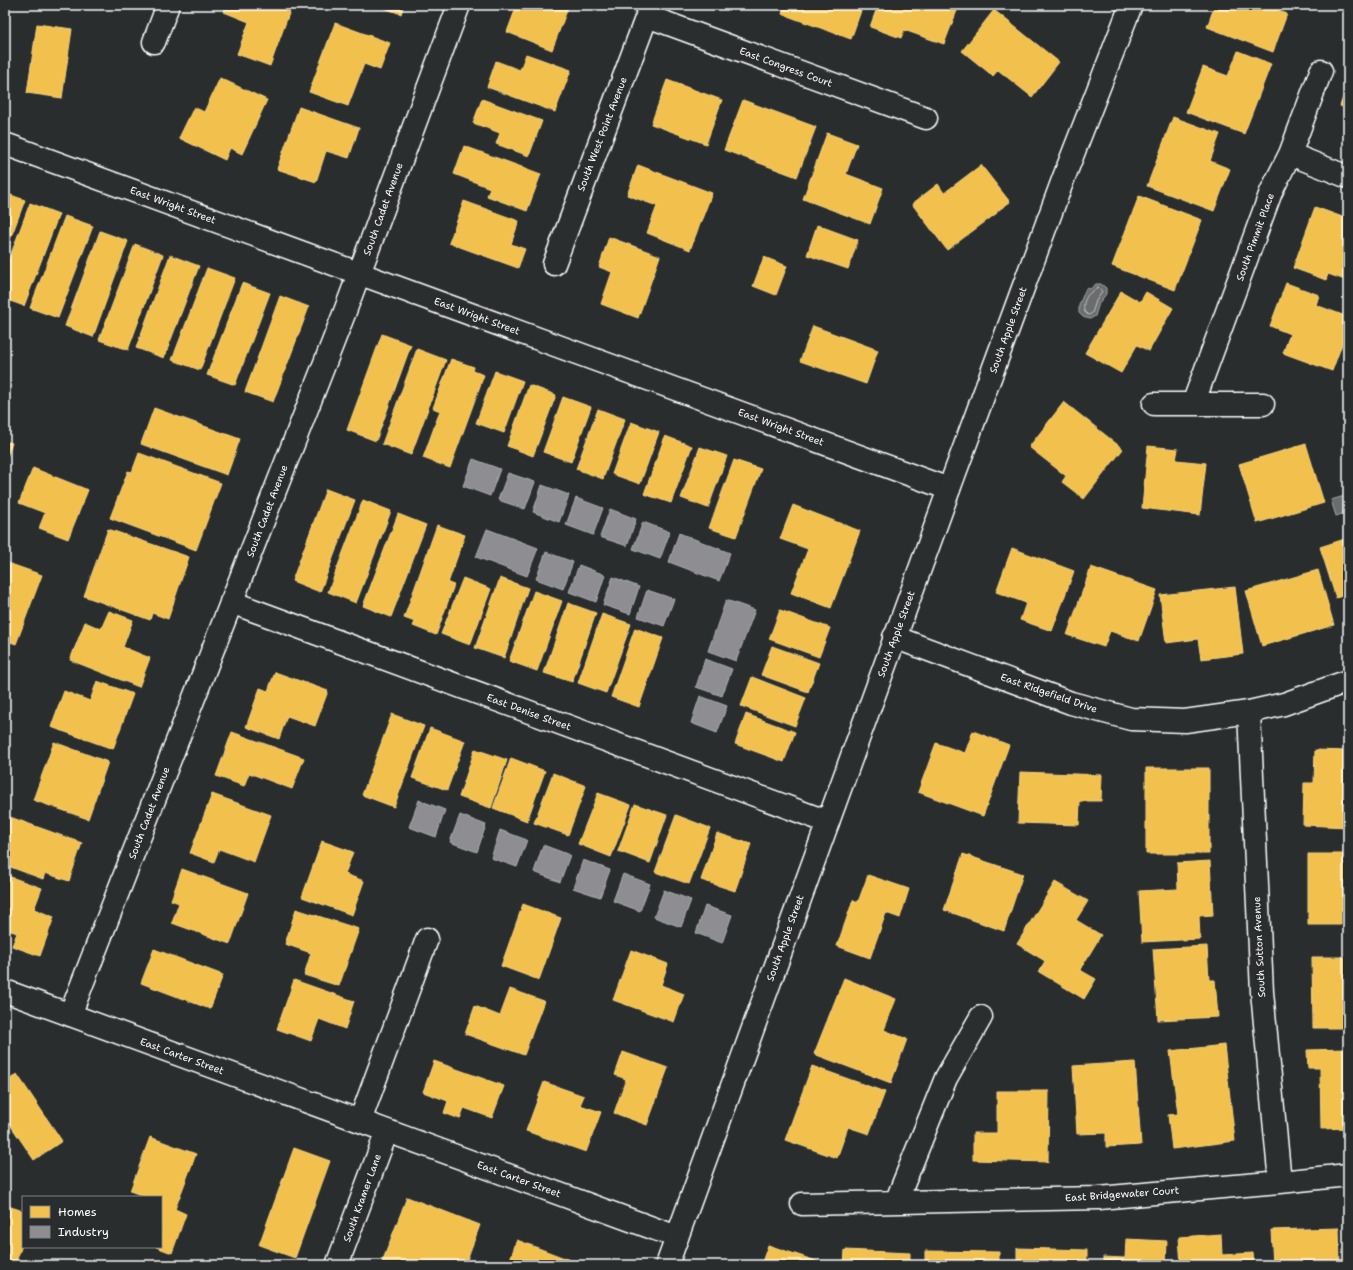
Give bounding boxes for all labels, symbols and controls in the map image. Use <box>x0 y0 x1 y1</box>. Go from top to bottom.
street label: East Congress Court <box>738 44 834 90</box>
street label: South West Point Avenue <box>574 75 630 193</box>
street label: South Cadet Avenue <box>360 160 406 257</box>
street label: East Wright Street <box>128 183 218 227</box>
street label: South Pimmit Place <box>1233 191 1277 283</box>
street label: South Apple Street <box>986 285 1030 375</box>
street label: East Wright Street <box>432 294 522 338</box>
street label: East Wright Street <box>736 405 826 449</box>
street label: South Cadet Avenue <box>243 463 291 559</box>
street label: South Apple Street <box>874 589 918 679</box>
street label: East Ridgefield Drive <box>999 670 1099 716</box>
street label: East Denise Street <box>485 691 573 733</box>
street label: South Cadet Avenue <box>125 765 173 861</box>
street label: South Apple Street <box>763 893 807 983</box>
street label: South Sutton Avenue <box>1250 896 1268 998</box>
street label: East Carter Street <box>138 1035 226 1077</box>
street label: South Kramer Lane <box>340 1152 384 1244</box>
street label: East Carter Street <box>475 1158 563 1200</box>
street label: East Bridgewater Court <box>1065 1184 1179 1204</box>
legend <box>22 1196 162 1248</box>
text: Homes <box>58 1204 97 1220</box>
text: Industry <box>58 1224 109 1240</box>

